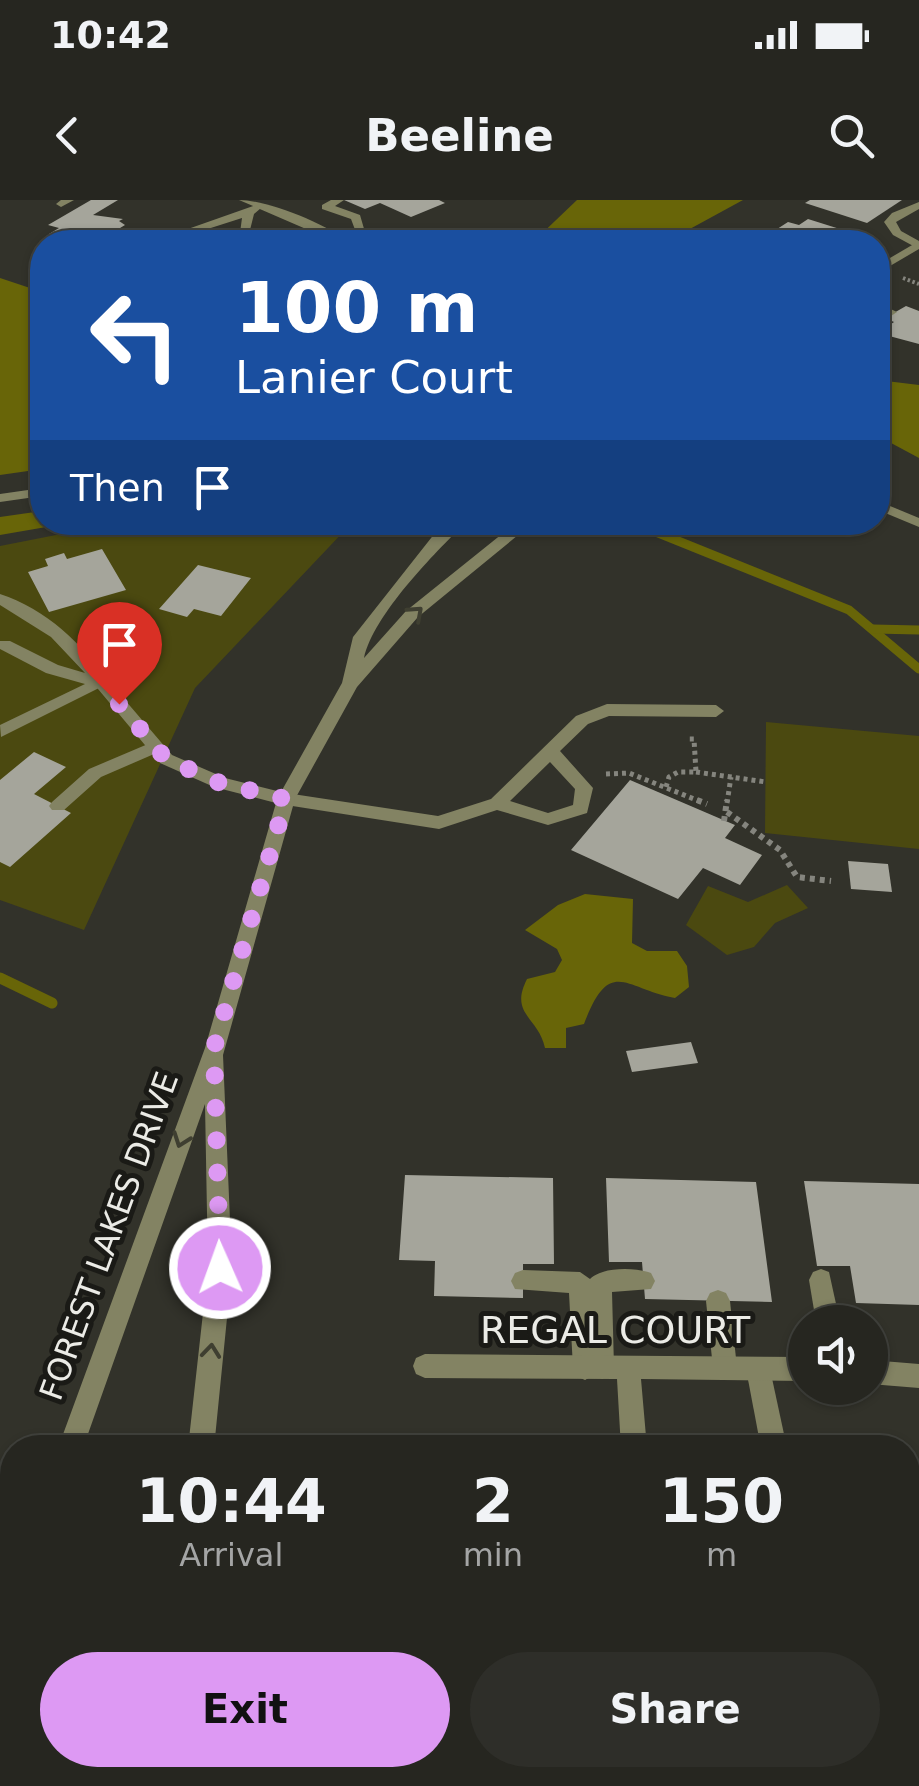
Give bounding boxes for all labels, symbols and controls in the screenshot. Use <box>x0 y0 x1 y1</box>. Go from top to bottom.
text: 10:42 <box>50 13 171 57</box>
icon: back <box>40 108 95 163</box>
icon: search <box>824 108 879 163</box>
text: Beeline <box>365 109 554 162</box>
text: 100 m <box>235 267 478 349</box>
icon: left <box>70 270 200 400</box>
text: Lanier Court <box>235 351 513 404</box>
icon: arrive <box>185 460 240 515</box>
text: Then <box>70 466 165 510</box>
pin <box>77 602 162 705</box>
one-way arrow <box>404 607 423 625</box>
icon: arrive <box>92 617 147 672</box>
street label: FOREST LAKES DRIVE <box>32 1067 186 1405</box>
one-way arrow <box>172 1130 193 1147</box>
position arrow <box>168 1216 272 1320</box>
map controls <box>788 1305 888 1405</box>
button: sound <box>788 1305 888 1405</box>
street label: REGAL COURT <box>480 1308 751 1352</box>
one-way arrow <box>200 1342 221 1358</box>
text: 10:44 <box>136 1466 327 1536</box>
text: 2 <box>472 1466 514 1536</box>
text: 150 <box>659 1466 784 1536</box>
text: Arrival <box>179 1536 283 1574</box>
text: min <box>463 1536 523 1574</box>
text: m <box>706 1536 737 1574</box>
button: Exit <box>40 1652 450 1767</box>
button: Share <box>470 1652 880 1767</box>

